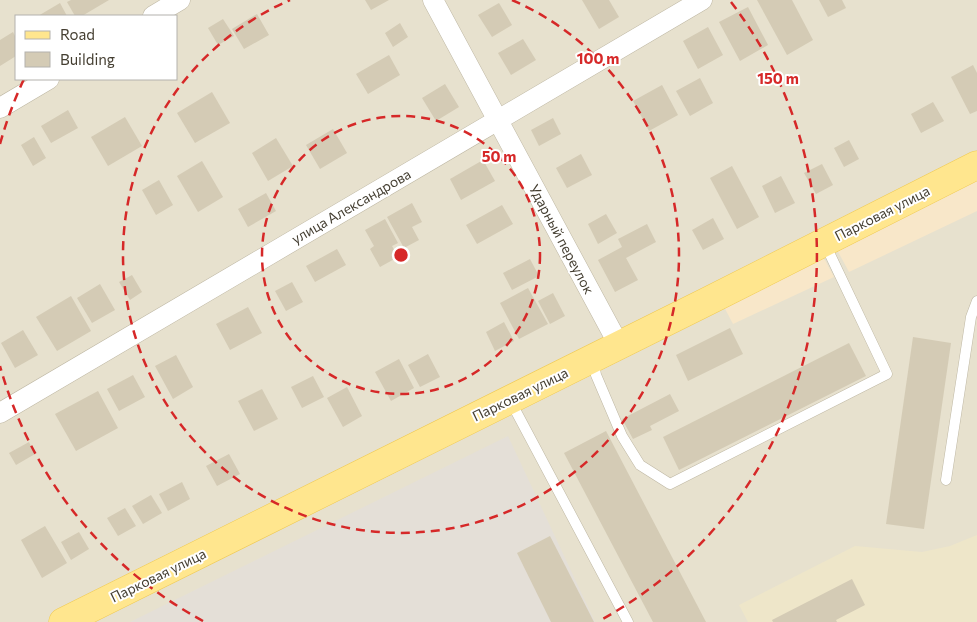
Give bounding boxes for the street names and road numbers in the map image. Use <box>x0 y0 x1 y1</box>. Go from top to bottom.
street label: улица Александрова <box>288 165 414 247</box>
street label: Ударный переулок <box>526 181 598 297</box>
street label: Парковая улица <box>832 182 932 244</box>
street label: Парковая улица <box>469 363 571 425</box>
street label: Парковая улица <box>107 544 209 606</box>

